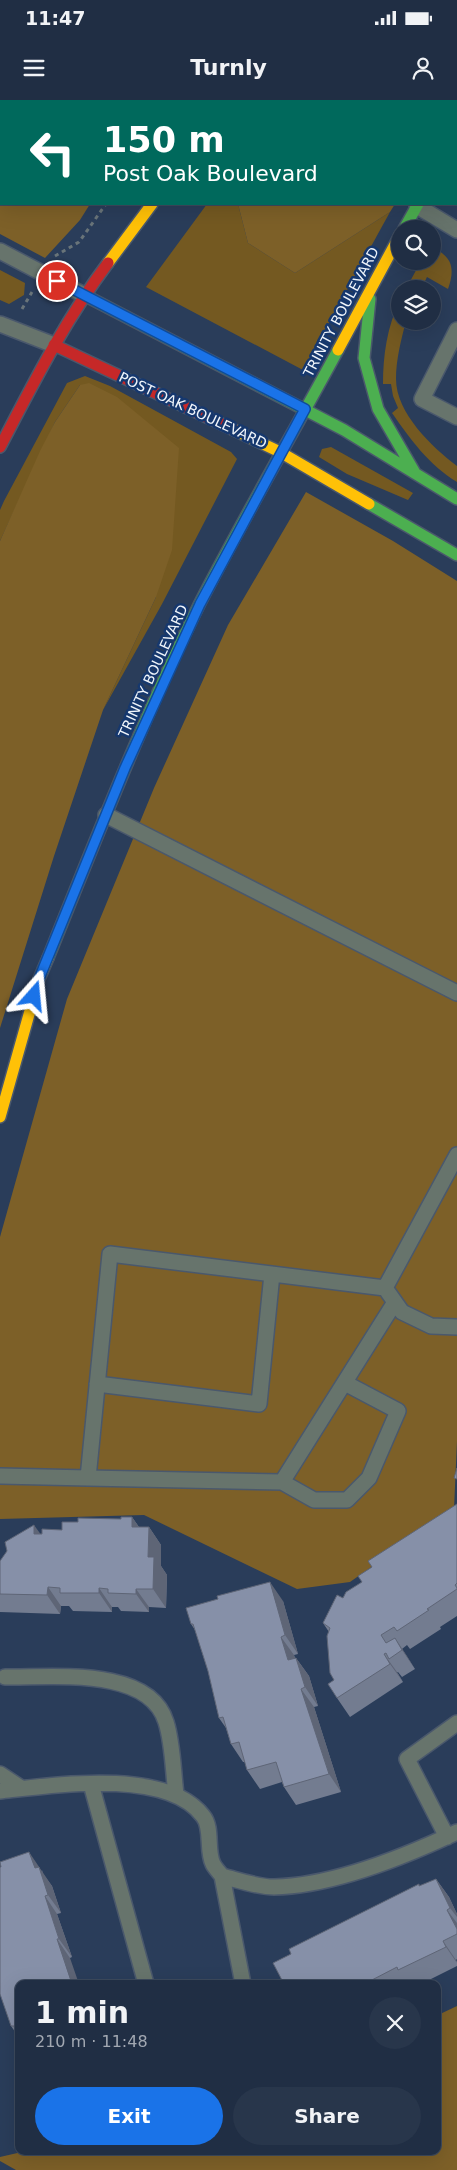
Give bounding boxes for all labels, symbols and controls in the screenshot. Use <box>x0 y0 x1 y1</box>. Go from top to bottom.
text: 11:47 <box>25 7 85 29</box>
icon: menu <box>20 54 48 82</box>
icon: person <box>409 54 437 82</box>
text: Turnly <box>190 55 267 80</box>
icon: left <box>20 120 85 185</box>
text: 150 m <box>103 120 225 160</box>
text: Post Oak Boulevard <box>103 161 318 186</box>
map controls <box>391 220 441 330</box>
button: search <box>391 220 441 270</box>
street label: TRINITY BOULEVARD <box>300 244 382 380</box>
pin <box>36 260 78 302</box>
icon: arrive <box>43 267 71 295</box>
button: layers <box>391 280 441 330</box>
street label: POST OAK BOULEVARD <box>116 369 270 451</box>
street label: TRINITY BOULEVARD <box>115 602 191 741</box>
position arrow <box>7 969 59 1021</box>
text: 1 min <box>35 1995 129 2030</box>
button: close <box>369 1997 421 2049</box>
text: 210 m · 11:48 <box>35 2032 148 2051</box>
button: Exit <box>35 2087 223 2145</box>
button: Share <box>233 2087 421 2145</box>

